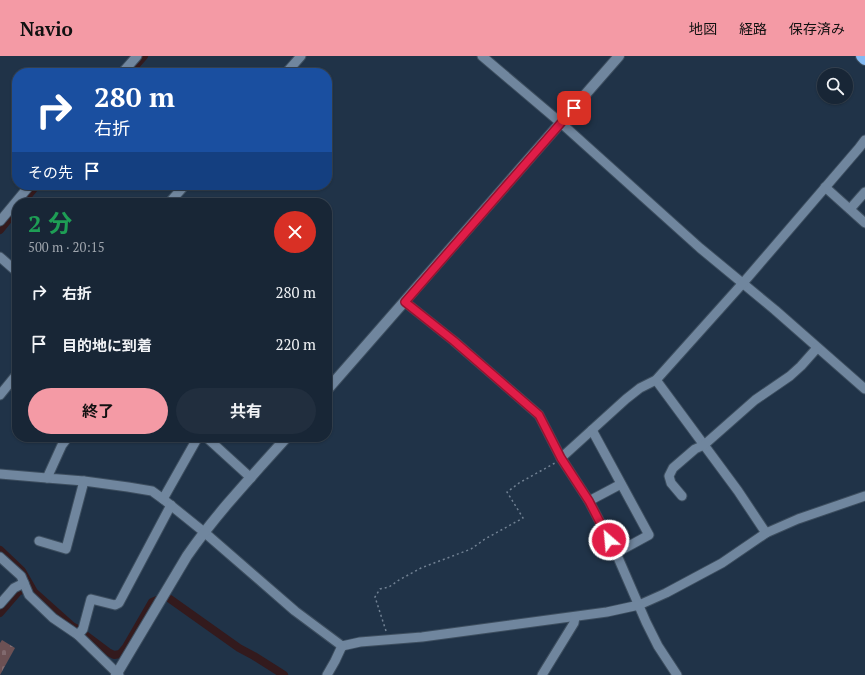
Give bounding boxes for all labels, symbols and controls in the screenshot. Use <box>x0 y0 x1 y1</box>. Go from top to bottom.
text: Navio <box>20 16 73 41</box>
text: 地図 <box>689 19 717 38</box>
text: 経路 <box>739 19 767 38</box>
text: 保存済み <box>789 19 845 38</box>
map controls <box>817 68 853 104</box>
button: search <box>817 68 853 104</box>
text: 280 m <box>94 78 175 115</box>
icon: right <box>28 84 80 136</box>
pin <box>557 91 591 125</box>
icon: arrive <box>563 97 585 119</box>
text: 右折 <box>94 116 130 140</box>
icon: arrive <box>81 160 103 182</box>
text: その先 <box>28 162 73 182</box>
text: 2 分 <box>28 207 72 239</box>
button: close <box>274 211 316 253</box>
text: 500 m · 20:15 <box>28 238 105 256</box>
icon: right <box>28 281 50 303</box>
text: 280 m <box>275 282 316 302</box>
text: 右折 <box>62 283 92 303</box>
icon: arrive <box>28 333 50 355</box>
text: 220 m <box>275 334 316 354</box>
text: 目的地に到着 <box>62 335 152 355</box>
button: 終了 <box>28 388 168 434</box>
button: 共有 <box>176 388 316 434</box>
position arrow <box>588 519 630 561</box>

